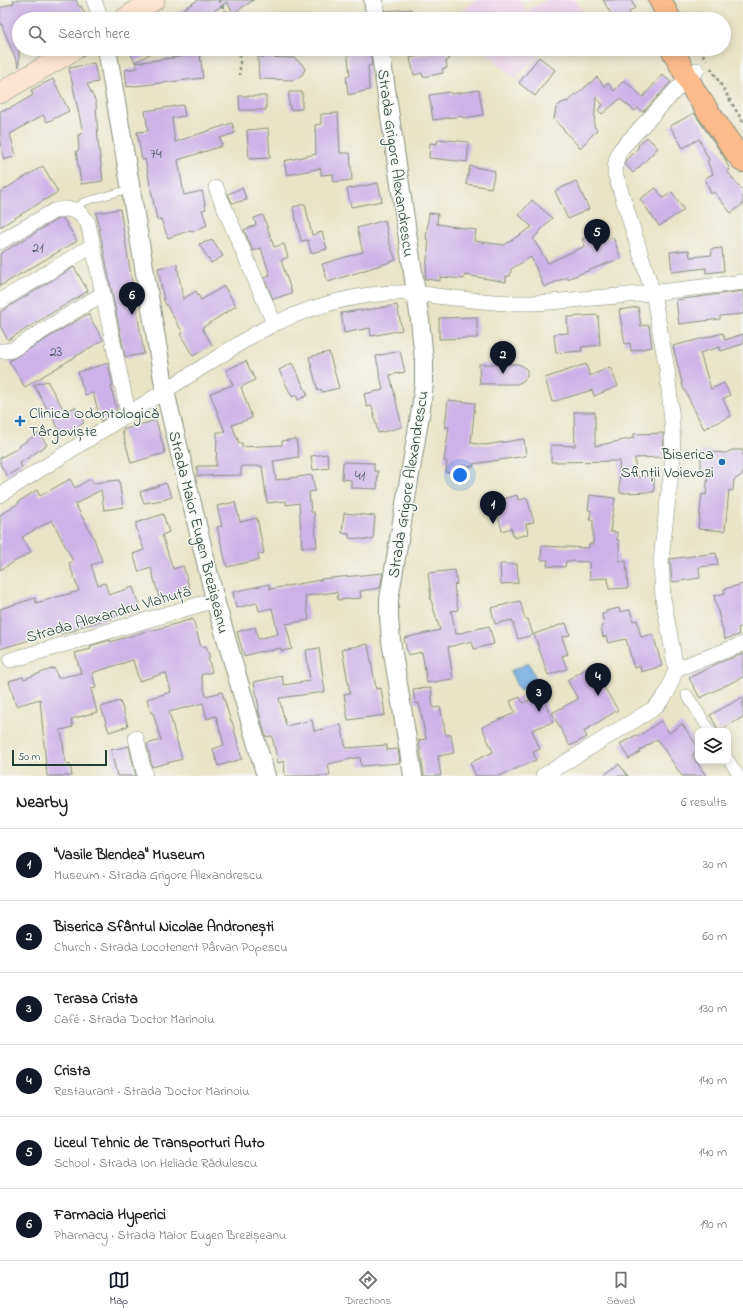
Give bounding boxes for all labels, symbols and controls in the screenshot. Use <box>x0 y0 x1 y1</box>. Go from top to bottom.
search box <box>12 12 731 56</box>
icon: search <box>26 23 48 45</box>
text: Search here <box>58 23 130 45</box>
street label: Strada Grigore Alexandrescu <box>370 68 420 259</box>
house number: 74 <box>150 144 162 165</box>
pin: 5 <box>584 219 610 252</box>
house number: 21 <box>32 238 44 259</box>
pin: 6 <box>119 282 145 315</box>
pin: 2 <box>490 341 516 374</box>
house number: 23 <box>50 342 63 363</box>
street label: Strada Grigore Alexandrescu <box>382 389 436 580</box>
place label: Clinica Odontologică Târgoviște <box>29 402 159 444</box>
marker: Clinica Odontologică Târgoviște <box>14 415 26 427</box>
street label: Strada Maior Eugen Brezișeanu <box>161 429 235 636</box>
place label: Biserica Sfinții Voievozi <box>620 443 714 485</box>
marker: Biserica Sfinții Voievozi <box>717 457 727 467</box>
your location <box>450 465 470 485</box>
house number: 41 <box>355 466 366 487</box>
pin: 1 <box>480 491 506 524</box>
street label: Strada Alexandru Vlahuță <box>23 580 194 650</box>
pin: 4 <box>585 663 611 696</box>
pin: 3 <box>526 679 552 712</box>
map controls <box>695 728 731 764</box>
button: layers <box>695 728 731 764</box>
scale bar <box>12 748 107 767</box>
text: 50 m <box>18 749 40 765</box>
text: Nearby <box>16 790 68 815</box>
text: 6 results <box>681 793 727 812</box>
text: "Vasile Blendea" Museum <box>54 844 205 866</box>
text: 1 <box>27 855 31 874</box>
text: 30 m <box>703 855 727 874</box>
text: Museum · Strada Grigore Alexandrescu <box>54 866 262 885</box>
text: Biserica Sfântul Nicolae Andronești <box>54 916 274 938</box>
text: 2 <box>26 927 32 946</box>
text: 60 m <box>702 927 727 946</box>
text: Church · Strada Locotenent Pârvan Popescu <box>54 938 288 957</box>
text: Terasa Crista <box>54 988 138 1010</box>
text: 3 <box>26 999 32 1018</box>
text: 130 m <box>699 999 727 1018</box>
text: Café · Strada Doctor Marinoiu <box>54 1010 215 1029</box>
text: Crista <box>54 1060 90 1082</box>
text: 4 <box>26 1071 32 1090</box>
text: 140 m <box>699 1071 727 1090</box>
text: Restaurant · Strada Doctor Marinoiu <box>54 1082 250 1101</box>
text: Liceul Tehnic de Transporturi Auto <box>54 1132 265 1154</box>
text: 5 <box>25 1143 33 1162</box>
text: 140 m <box>699 1143 727 1162</box>
text: School · Strada Ion Heliade Rădulescu <box>54 1154 257 1173</box>
text: Farmacia Hyperici <box>54 1204 166 1226</box>
text: 6 <box>26 1215 32 1234</box>
text: 190 m <box>700 1215 727 1234</box>
text: Pharmacy · Strada Maior Eugen Brezișeanu <box>54 1226 286 1245</box>
tab: Map <box>108 1269 130 1309</box>
tab: Directions <box>345 1269 391 1309</box>
tab: Saved <box>607 1269 635 1309</box>

